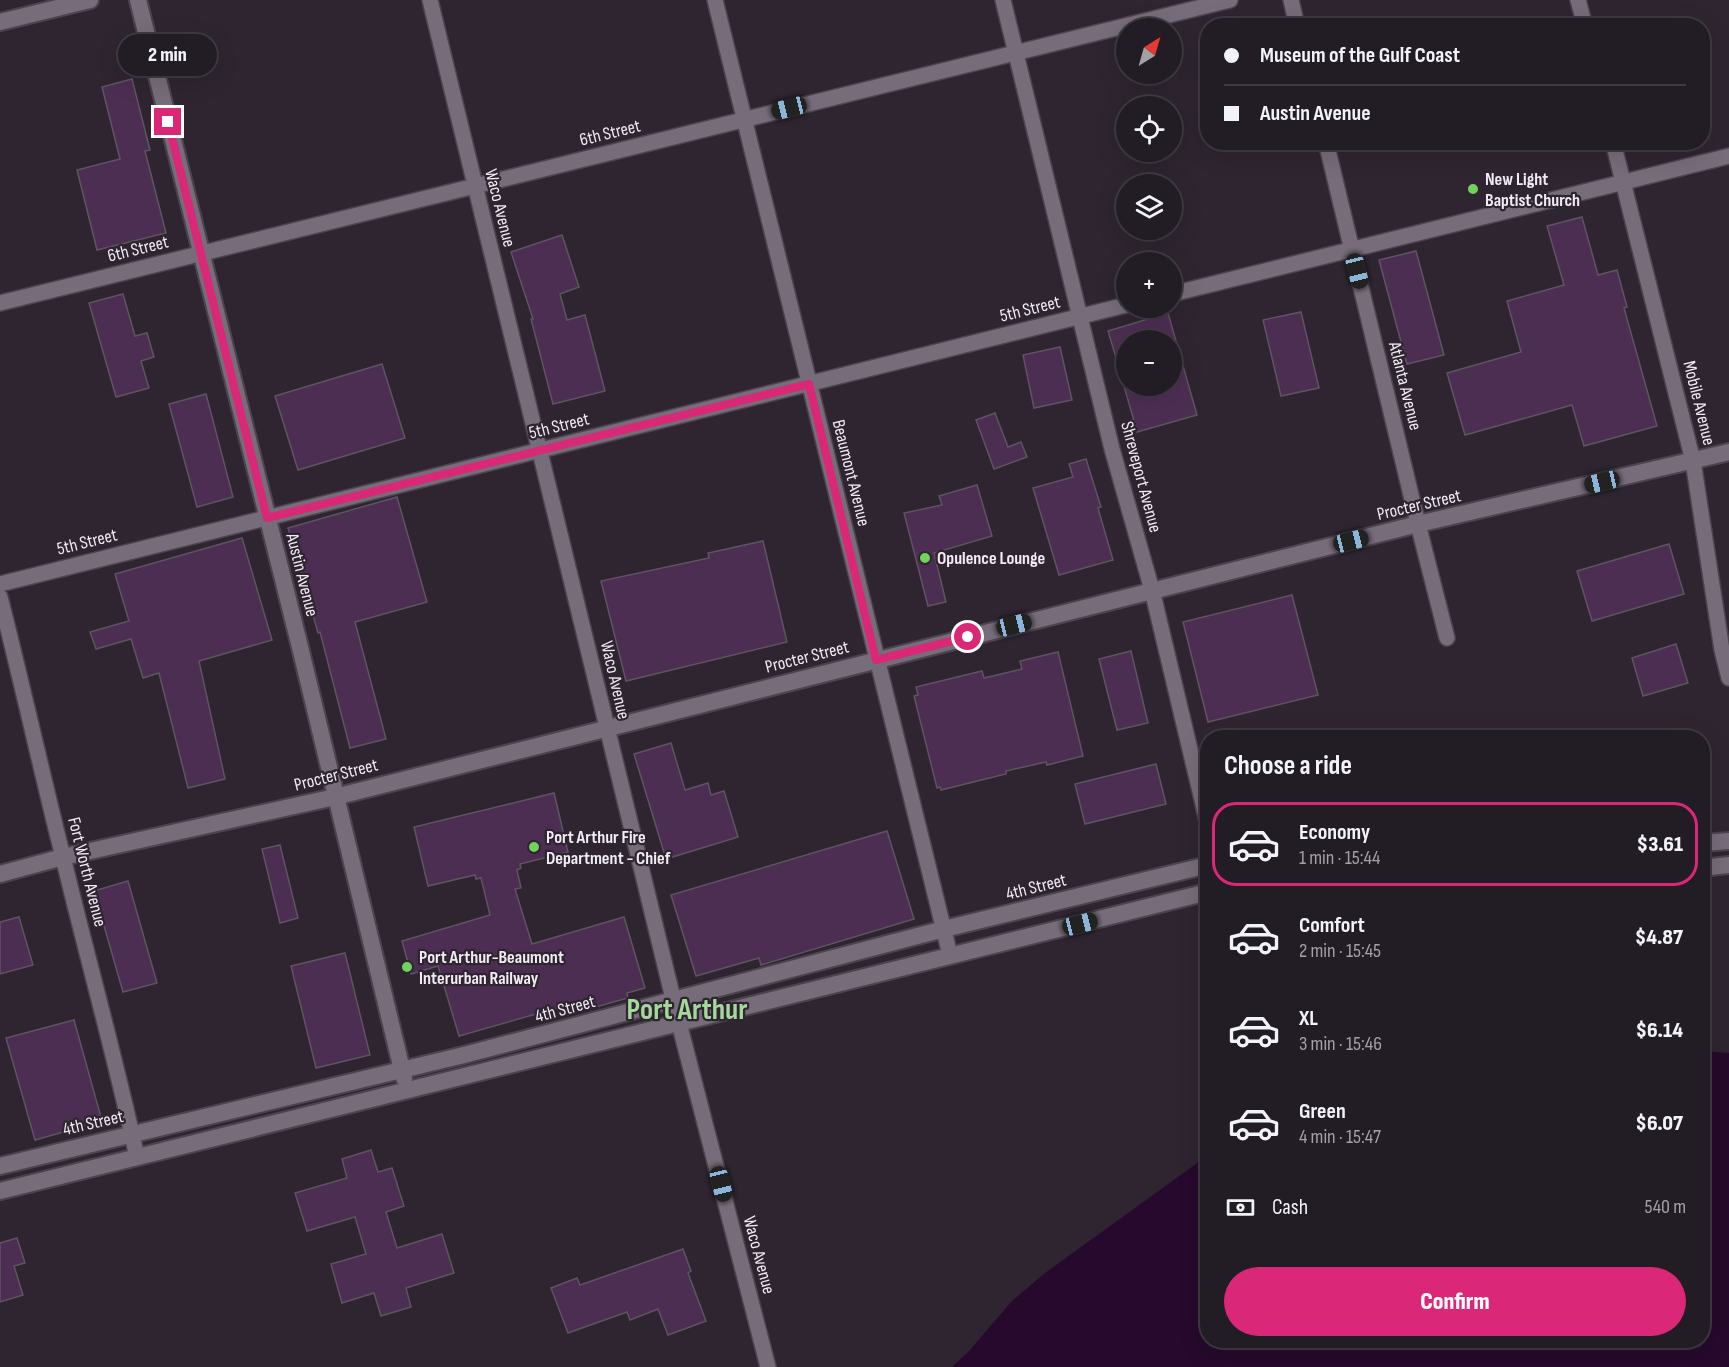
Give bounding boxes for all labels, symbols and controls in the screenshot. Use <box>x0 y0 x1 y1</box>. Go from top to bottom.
north arrow <box>1116 18 1182 84</box>
map controls <box>1116 18 1182 396</box>
callout: 2 min <box>118 35 218 77</box>
text: Museum of the Gulf Coast <box>1260 42 1460 69</box>
text: 2 min <box>148 43 187 67</box>
car <box>769 95 809 121</box>
button: locate <box>1116 96 1182 162</box>
text: Austin Avenue <box>1260 100 1371 127</box>
route end <box>154 108 181 135</box>
street label: 6th Street <box>577 115 643 151</box>
street label: Waco Avenue <box>480 167 520 249</box>
place label: New Light Baptist Church <box>1485 169 1580 211</box>
button: layers <box>1116 174 1182 240</box>
marker: New Light Baptist Church <box>1466 182 1480 196</box>
street label: 6th Street <box>105 231 171 267</box>
car <box>1344 251 1370 291</box>
button: + <box>1116 252 1182 318</box>
street label: 5th Street <box>998 291 1063 327</box>
button: − <box>1116 330 1182 396</box>
street label: Atlanta Avenue <box>1384 339 1426 432</box>
street label: Mobile Avenue <box>1678 359 1720 447</box>
street label: 5th Street <box>527 408 592 444</box>
street label: Beaumont Avenue <box>828 418 874 528</box>
street label: Shreveport Avenue <box>1116 419 1166 535</box>
car <box>1582 469 1622 495</box>
street label: Procter Street <box>1375 485 1464 525</box>
street label: 5th Street <box>55 524 120 560</box>
car <box>1331 528 1371 554</box>
street label: Austin Avenue <box>281 530 322 619</box>
place label: Opulence Lounge <box>937 548 1045 569</box>
marker: Opulence Lounge <box>918 551 932 565</box>
car <box>994 612 1034 638</box>
route start <box>954 623 981 650</box>
street label: Procter Street <box>763 636 852 678</box>
street label: Waco Avenue <box>596 639 634 721</box>
text: Choose a ride <box>1224 750 1352 782</box>
street label: Procter Street <box>292 754 381 796</box>
street label: Fort Worth Avenue <box>63 815 111 929</box>
icon: car <box>1227 817 1281 871</box>
text: Economy <box>1299 819 1370 846</box>
place label: Port Arthur Fire Department - Chief <box>546 827 671 869</box>
text: $3.61 <box>1637 831 1683 858</box>
marker: Port Arthur Fire Department - Chief <box>527 840 541 854</box>
text: 1 min · 15:44 <box>1299 846 1380 870</box>
street label: 4th Street <box>1004 869 1069 905</box>
icon: car <box>1227 910 1281 964</box>
car <box>1060 911 1100 937</box>
text: Comfort <box>1299 912 1365 939</box>
text: $4.87 <box>1635 924 1683 951</box>
text: 2 min · 15:45 <box>1299 939 1381 963</box>
place label: Port Arthur-Beaumont Interurban Railway <box>419 947 564 989</box>
marker: Port Arthur-Beaumont Interurban Railway <box>400 960 414 974</box>
street label: 4th Street <box>533 991 598 1027</box>
district label: Port Arthur <box>627 992 747 1028</box>
icon: car <box>1227 1003 1281 1057</box>
text: XL <box>1299 1005 1318 1032</box>
text: $6.14 <box>1636 1017 1683 1044</box>
text: 3 min · 15:46 <box>1299 1032 1382 1056</box>
icon: car <box>1227 1096 1281 1150</box>
text: Green <box>1299 1098 1346 1125</box>
street label: 4th Street <box>61 1106 126 1140</box>
text: $6.07 <box>1636 1110 1683 1137</box>
text: 4 min · 15:47 <box>1299 1125 1381 1149</box>
car <box>708 1164 734 1204</box>
icon: cash <box>1224 1191 1257 1224</box>
text: Cash <box>1272 1194 1308 1221</box>
text: 540 m <box>1645 1195 1686 1219</box>
street label: Waco Avenue <box>739 1214 779 1296</box>
button: Confirm <box>1224 1267 1686 1336</box>

